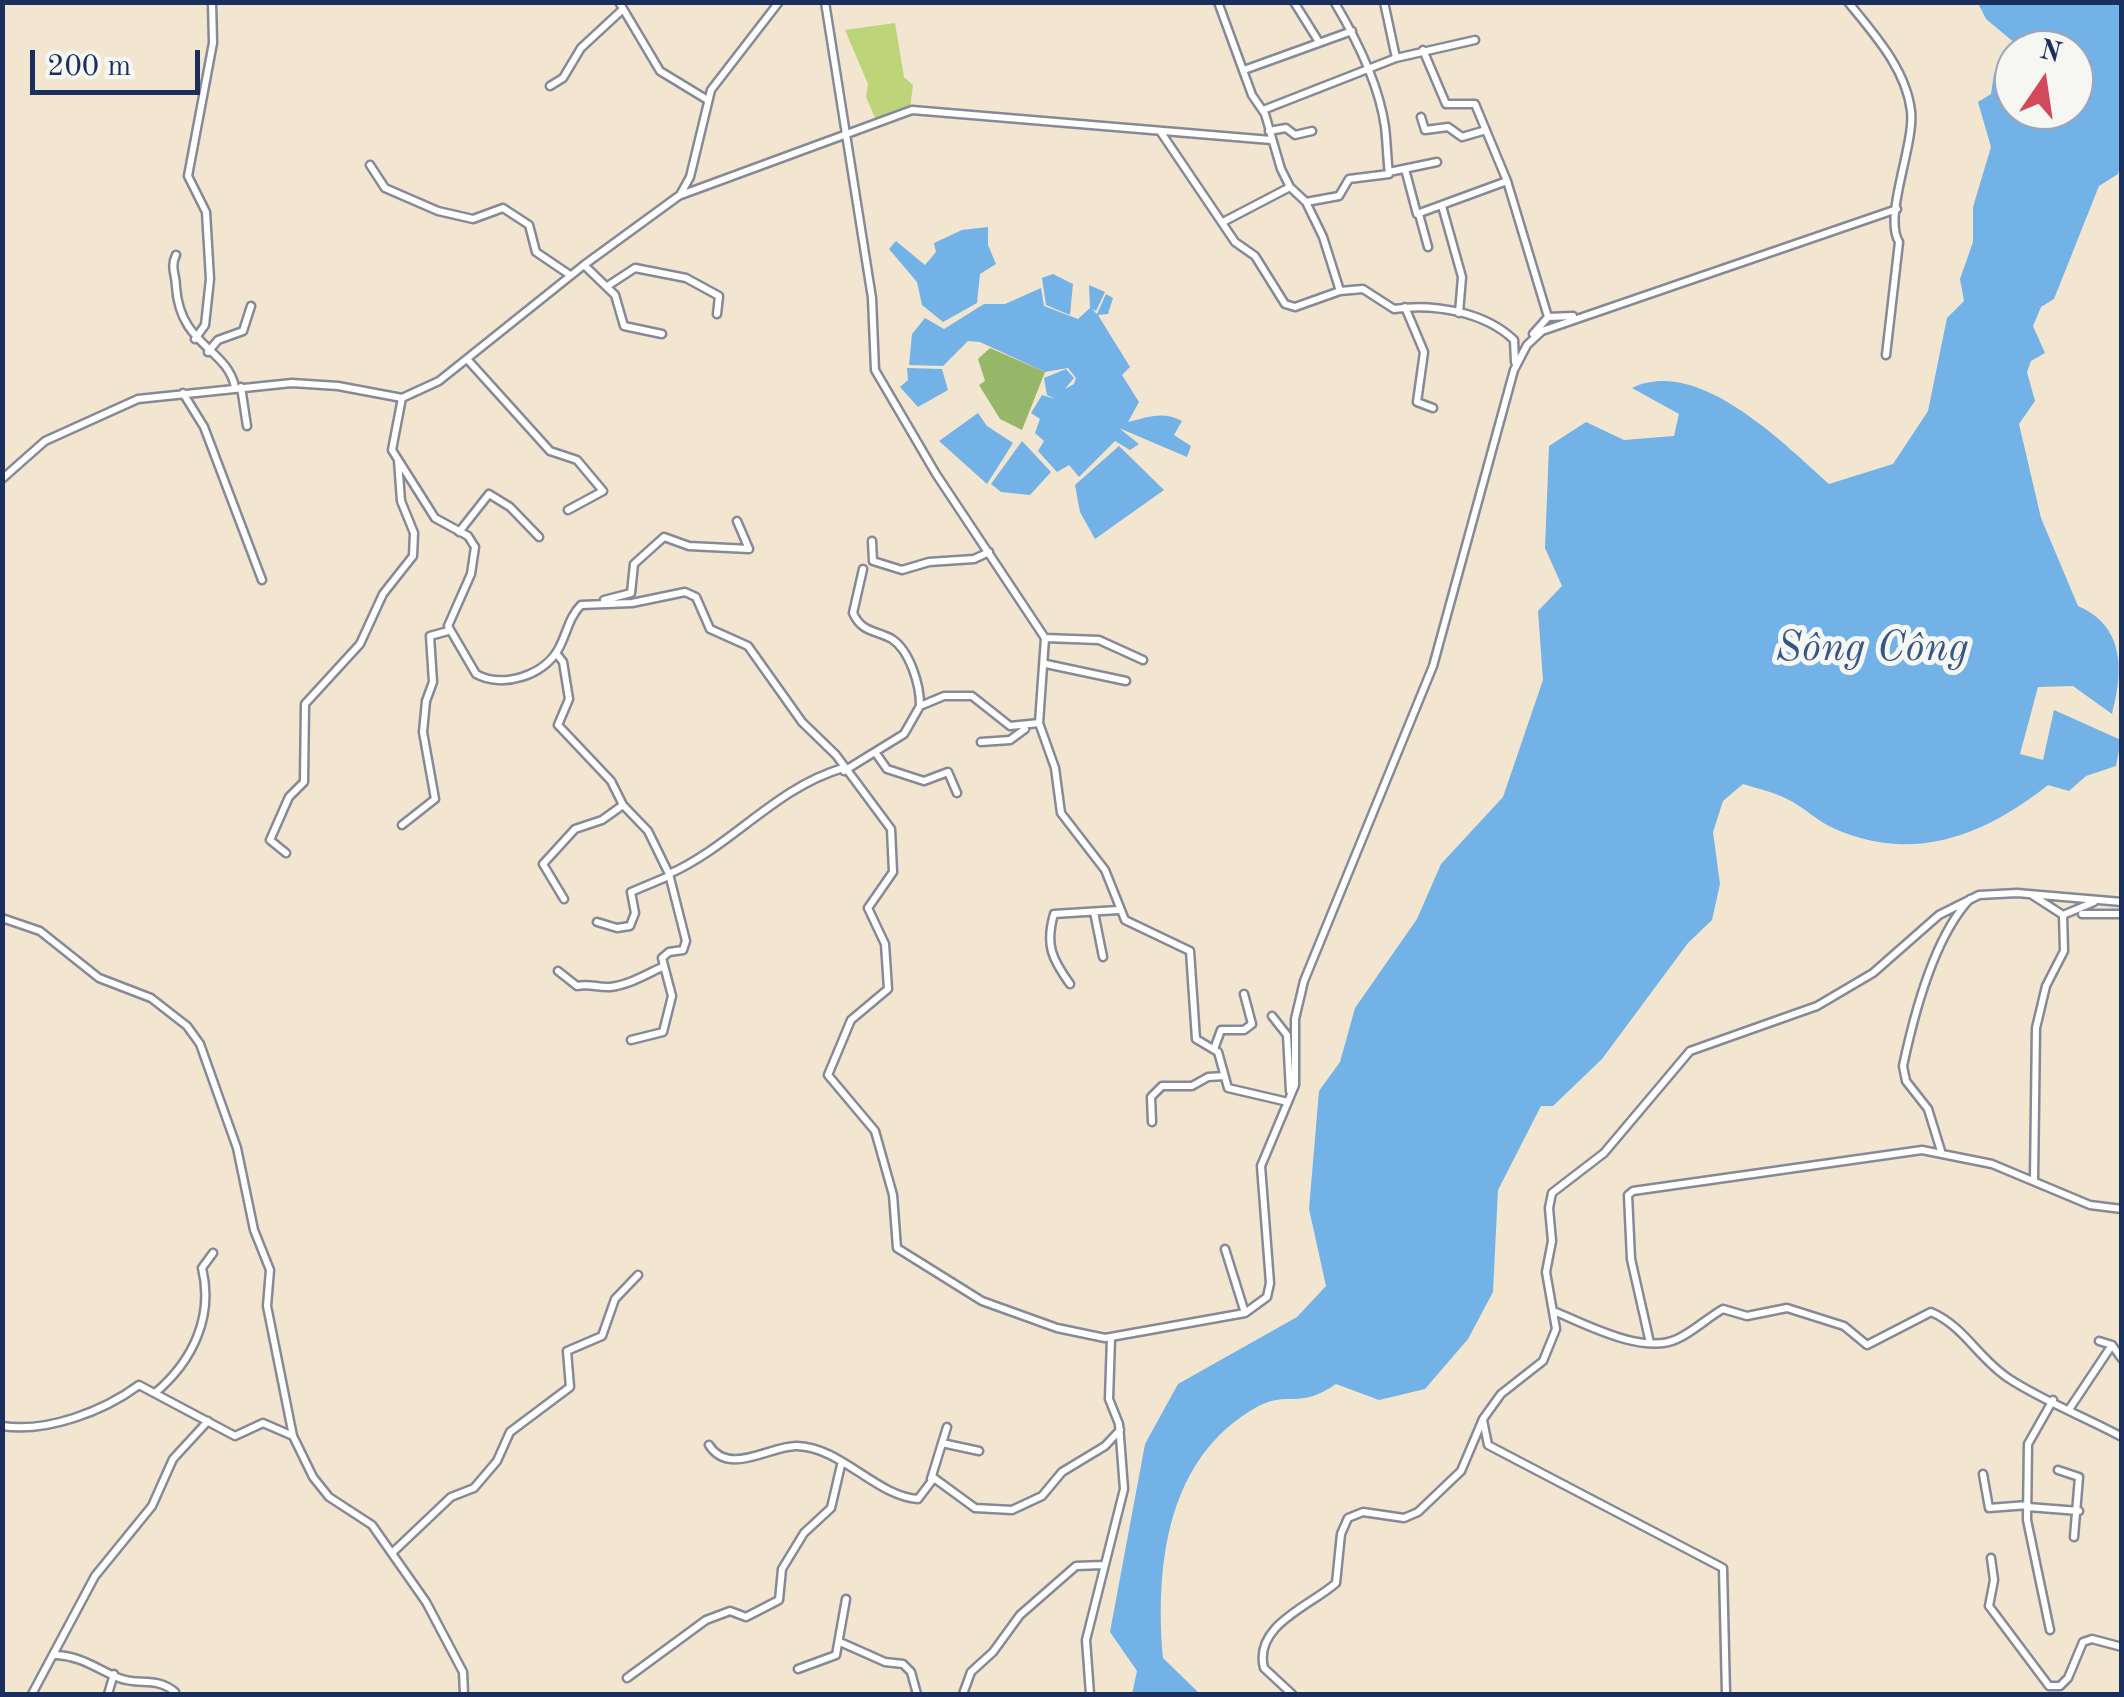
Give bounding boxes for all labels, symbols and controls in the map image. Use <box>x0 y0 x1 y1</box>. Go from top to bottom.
scale bar <box>35 30 205 92</box>
north arrow <box>1994 30 2094 130</box>
text: N <box>2037 37 2064 69</box>
text: 200 m <box>47 52 131 82</box>
water label: Sông Công <box>1775 624 1969 674</box>

